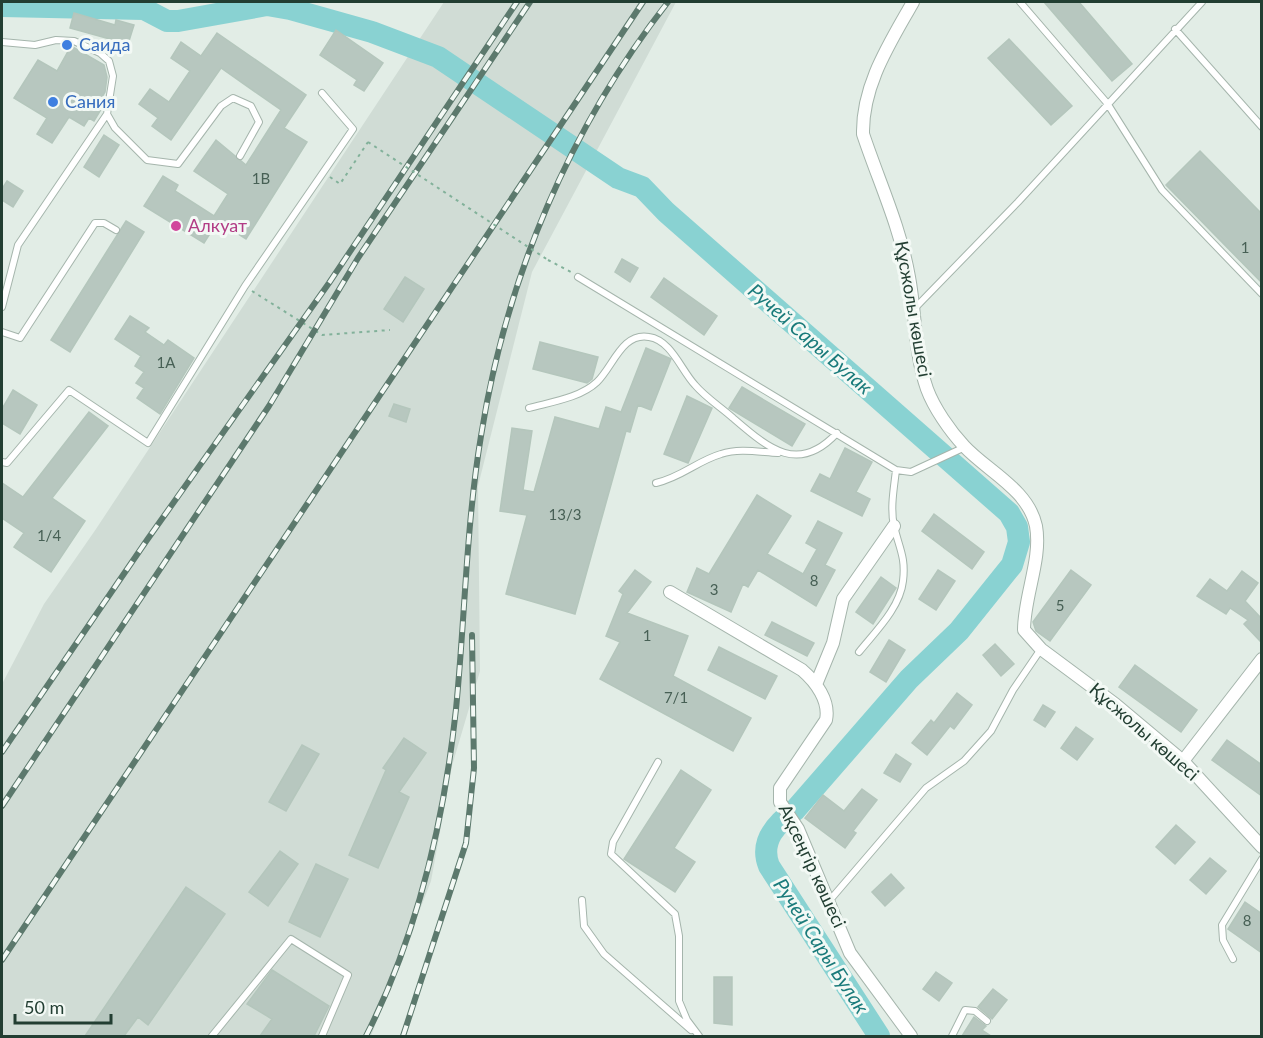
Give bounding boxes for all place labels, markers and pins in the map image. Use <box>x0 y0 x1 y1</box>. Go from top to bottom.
place label: Саида <box>79 33 130 55</box>
marker: Саида <box>60 38 74 52</box>
place label: Сания <box>65 90 115 112</box>
marker: Сания <box>46 95 60 109</box>
place label: Алкуат <box>188 214 247 236</box>
marker: Алкуат <box>169 219 183 233</box>

